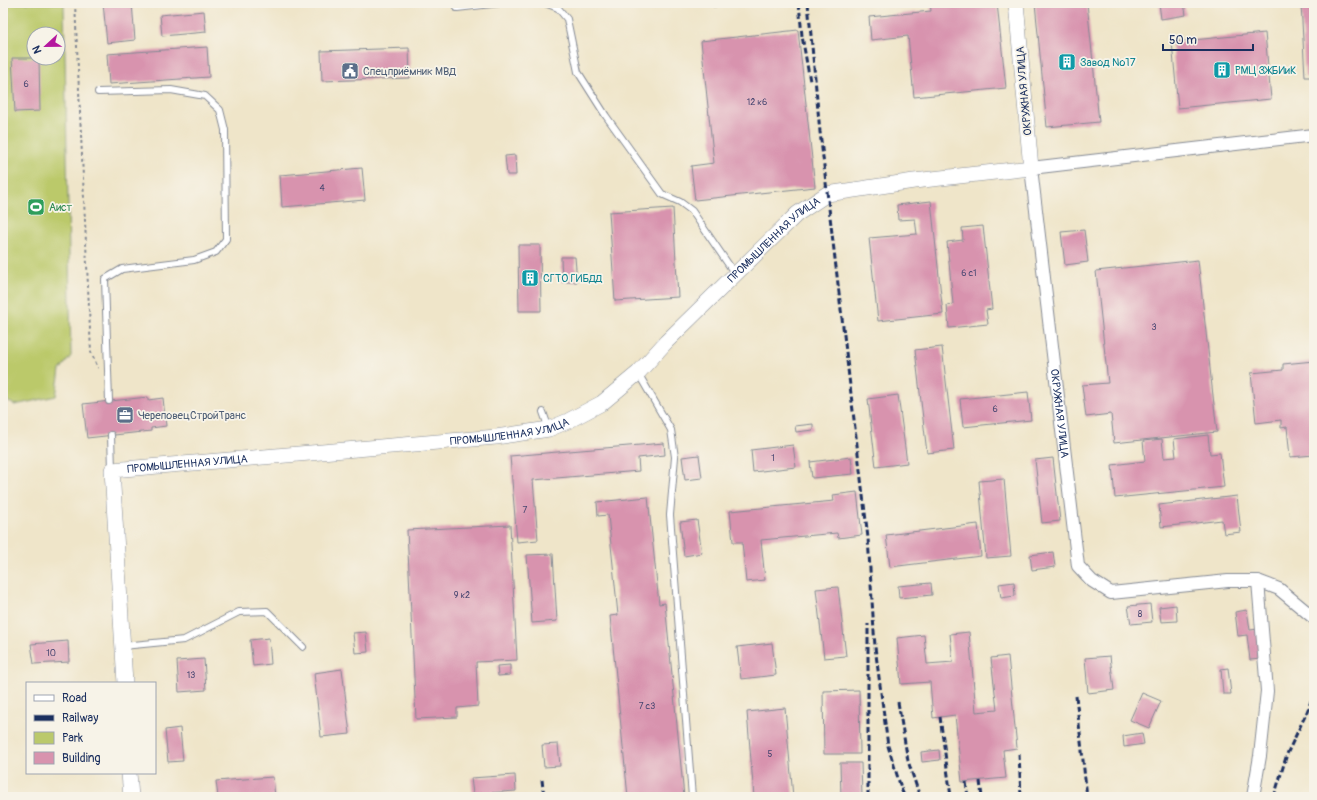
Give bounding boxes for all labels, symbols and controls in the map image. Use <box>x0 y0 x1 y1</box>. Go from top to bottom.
north arrow <box>26 26 66 66</box>
scale bar <box>1163 26 1253 52</box>
text: 50 m <box>1169 33 1197 48</box>
text: N <box>30 43 45 55</box>
street label: ОКРУЖНАЯ УЛИЦА <box>1014 46 1034 136</box>
building icon: Завод №17 <box>1057 52 1077 72</box>
place label: Завод №17 <box>1080 56 1136 69</box>
building icon: РМЦ ЗЖБИиК <box>1212 60 1232 80</box>
public building icon: Спецприёмник МВД <box>340 61 360 81</box>
place label: РМЦ ЗЖБИиК <box>1235 64 1296 77</box>
place label: Спецприёмник МВД <box>363 65 456 78</box>
house number: 6 <box>23 79 29 90</box>
house number: 12 к6 <box>747 97 767 108</box>
house number: 4 <box>319 183 325 194</box>
street label: ПРОМЫШЛЕННАЯ УЛИЦА <box>725 194 822 285</box>
sports icon: Аист <box>26 197 46 217</box>
place label: Аист <box>49 201 72 214</box>
building icon: СГТО ГИБДД <box>520 268 540 288</box>
house number: 6 с1 <box>961 268 977 279</box>
place label: СГТО ГИБДД <box>543 272 603 285</box>
house number: 3 <box>1151 322 1157 333</box>
street label: ОКРУЖНАЯ УЛИЦА <box>1048 368 1072 459</box>
house number: 6 <box>992 404 998 415</box>
office icon: ЧереповецСтройТранс <box>115 405 135 425</box>
place label: ЧереповецСтройТранс <box>138 409 246 422</box>
street label: ПРОМЫШЛЕННАЯ УЛИЦА <box>449 415 571 447</box>
street label: ПРОМЫШЛЕННАЯ УЛИЦА <box>127 452 248 475</box>
house number: 1 <box>771 453 775 464</box>
house number: 7 <box>523 505 528 516</box>
house number: 9 к2 <box>454 590 470 601</box>
house number: 8 <box>1138 609 1143 620</box>
house number: 10 <box>46 648 56 659</box>
house number: 13 <box>187 670 195 681</box>
legend <box>26 682 156 774</box>
text: Road <box>62 691 87 706</box>
house number: 7 с3 <box>639 701 655 712</box>
text: Railway <box>62 711 98 726</box>
text: Park <box>62 731 83 746</box>
house number: 5 <box>768 749 773 760</box>
text: Building <box>62 751 101 766</box>

